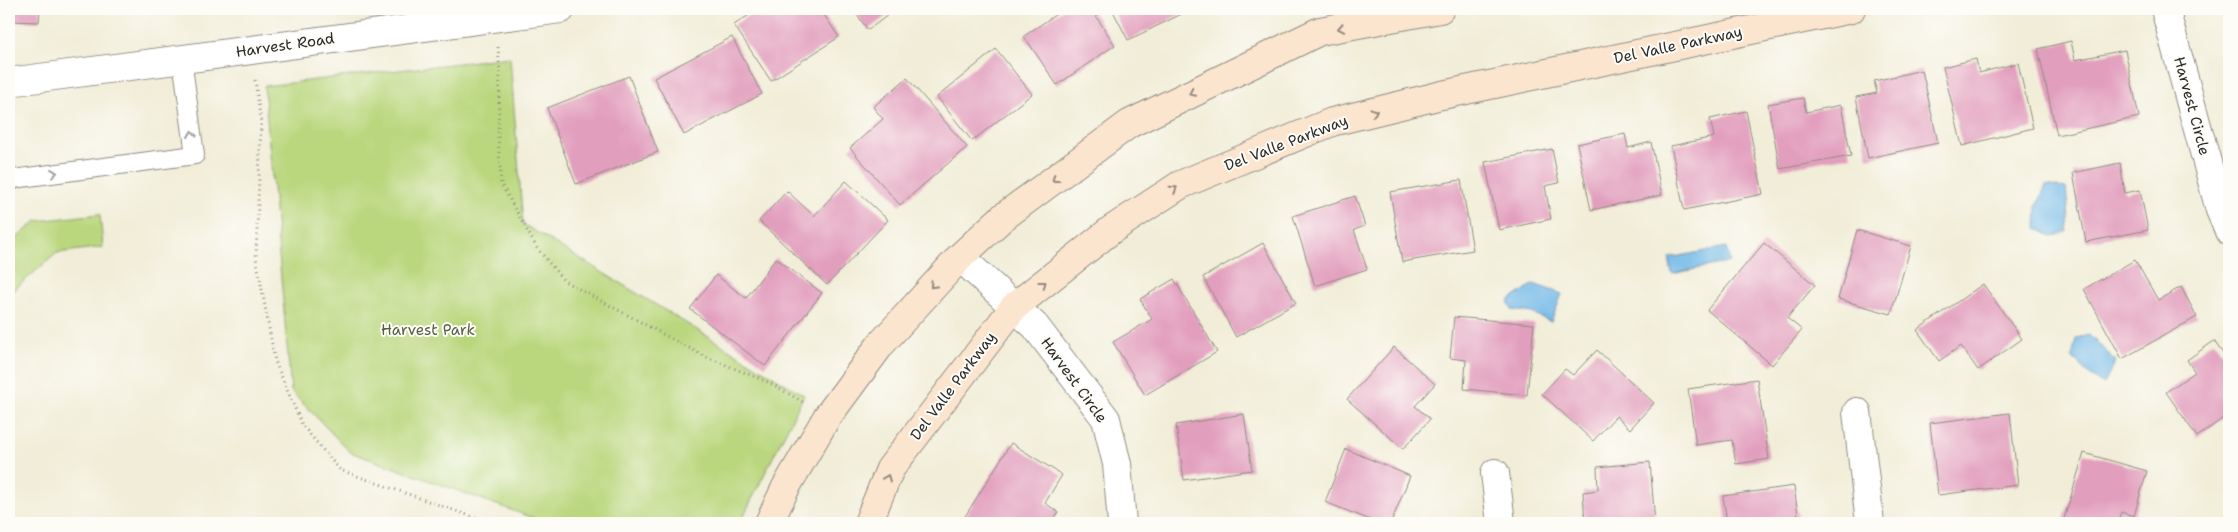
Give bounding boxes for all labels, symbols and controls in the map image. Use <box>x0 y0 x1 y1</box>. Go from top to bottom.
one-way arrow <box>1336 22 1345 32</box>
street label: Del Valle Parkway <box>1612 22 1744 68</box>
street label: Harvest Road <box>234 28 336 62</box>
street label: Harvest Circle <box>2169 54 2215 158</box>
one-way arrow <box>1189 87 1198 97</box>
one-way arrow <box>1369 107 1378 118</box>
street label: Del Valle Parkway <box>1221 110 1351 176</box>
one-way arrow <box>187 130 198 138</box>
one-way arrow <box>51 168 59 179</box>
one-way arrow <box>1052 173 1061 181</box>
one-way arrow <box>1168 186 1178 195</box>
one-way arrow <box>930 280 939 289</box>
one-way arrow <box>1037 281 1046 290</box>
park label: Harvest Park <box>381 320 475 340</box>
street label: Del Valle Parkway <box>906 328 1000 444</box>
street label: Harvest Circle <box>1036 333 1112 427</box>
one-way arrow <box>880 474 891 483</box>

